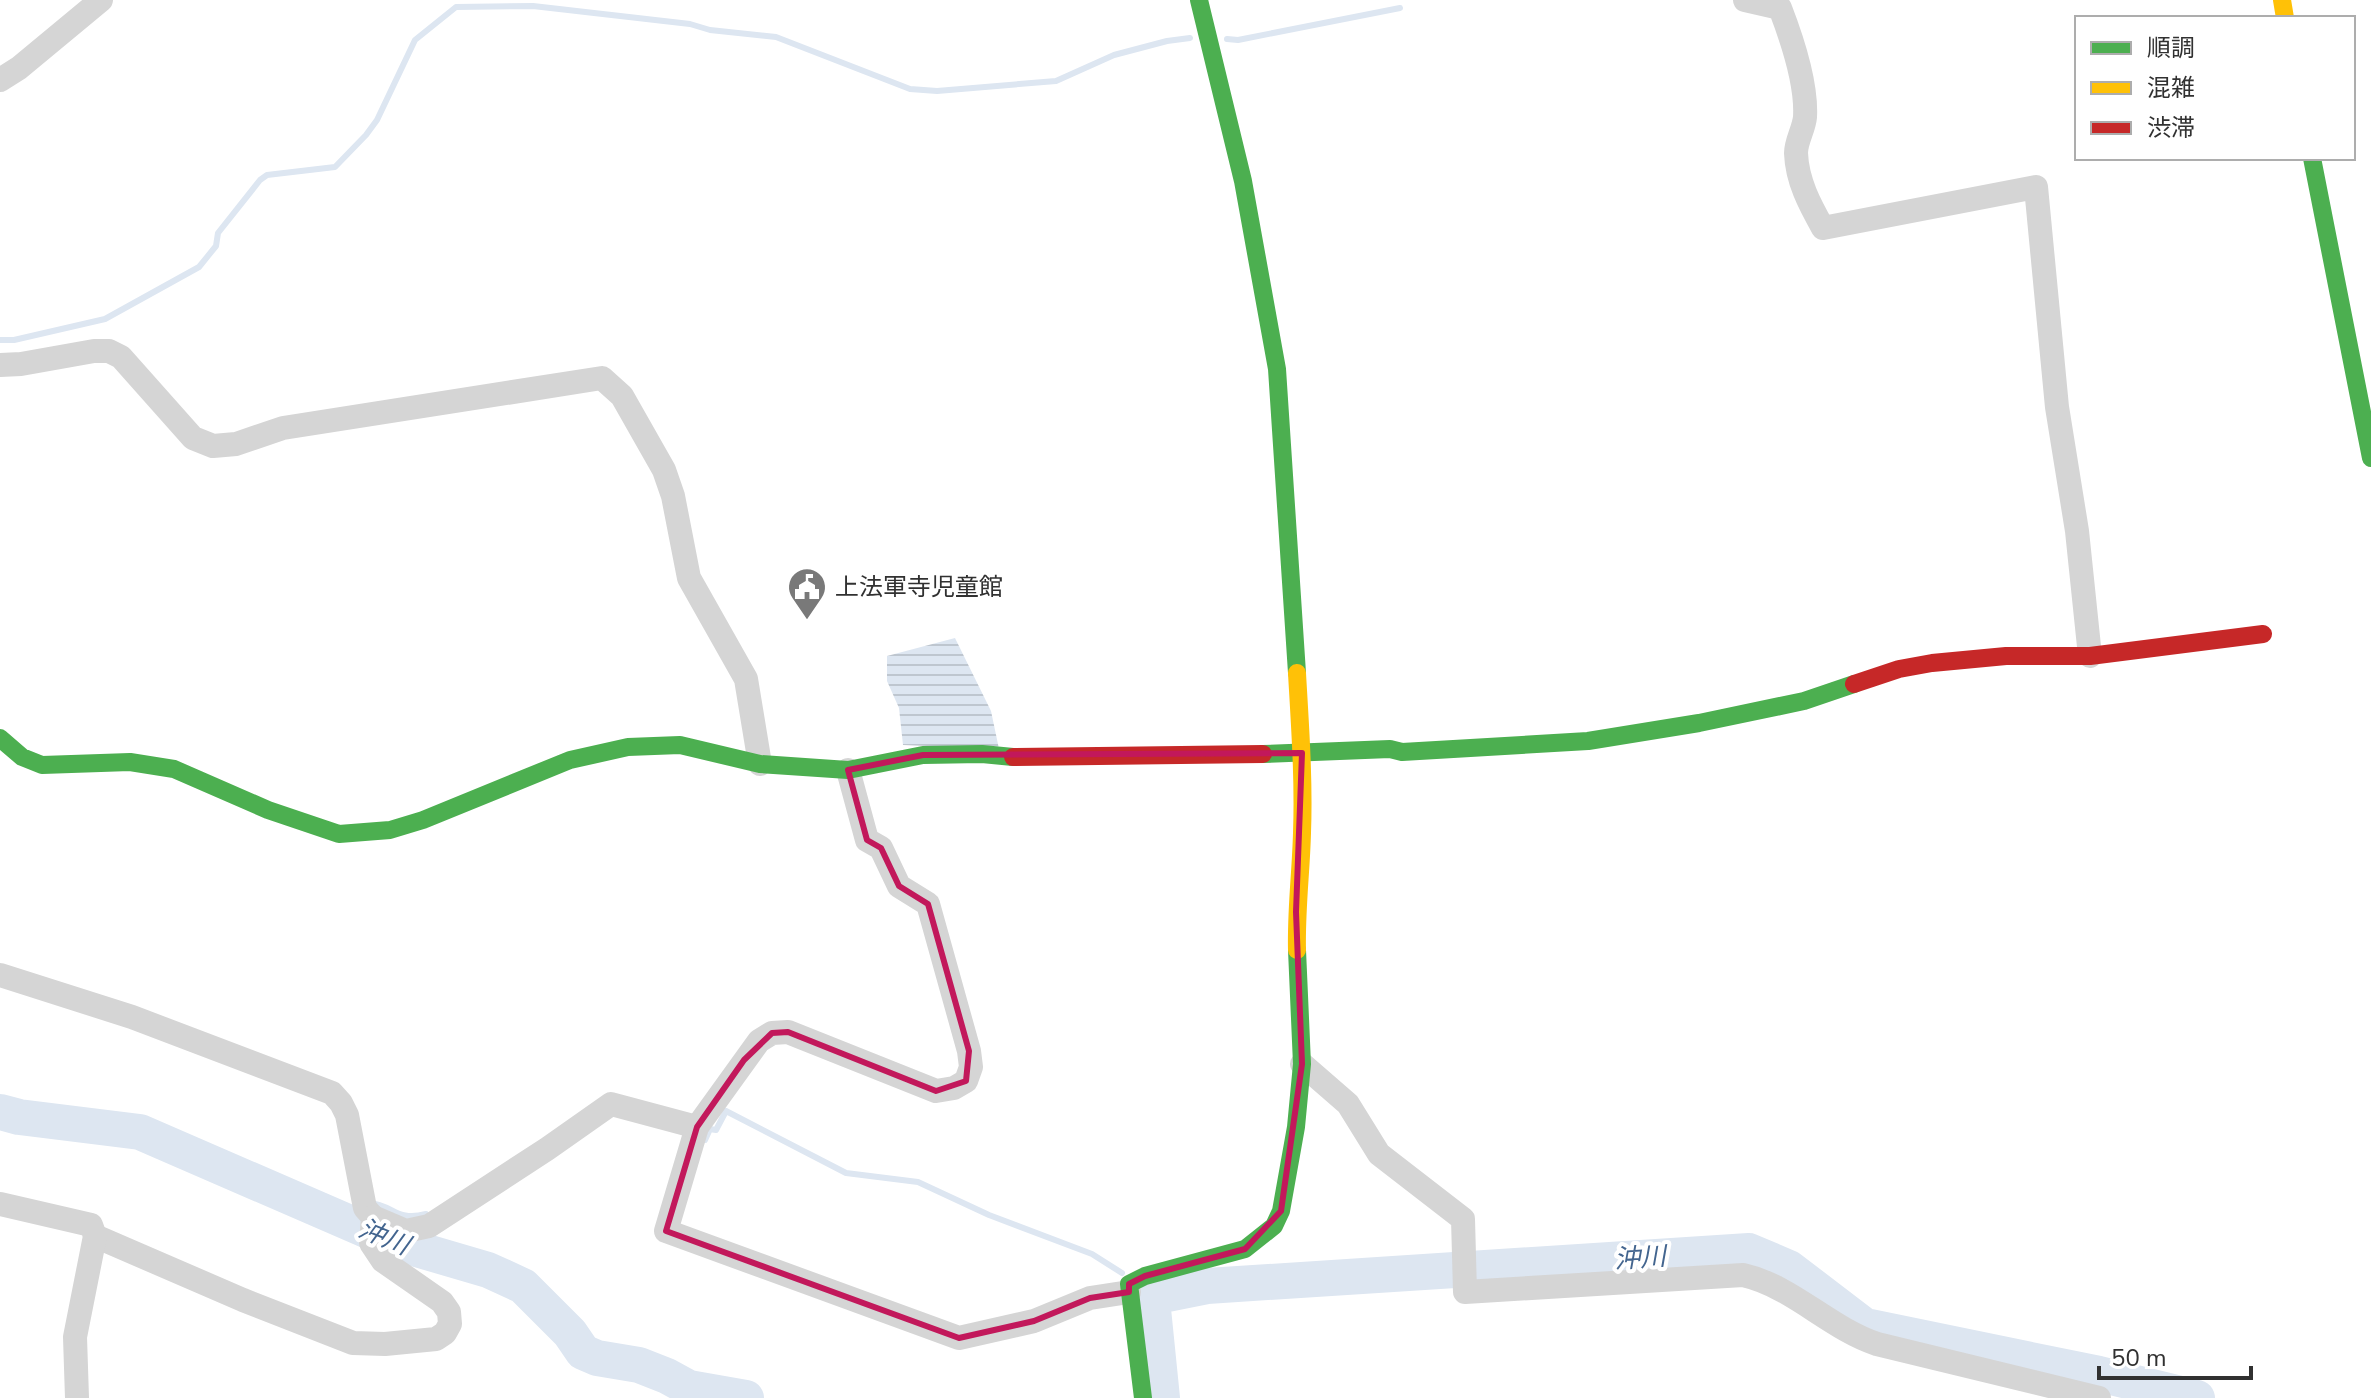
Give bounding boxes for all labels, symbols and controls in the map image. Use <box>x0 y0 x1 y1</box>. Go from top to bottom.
legend <box>2075 16 2355 160</box>
text: 順調 <box>2147 32 2195 64</box>
text: 混雑 <box>2147 72 2195 104</box>
text: 渋滞 <box>2147 112 2195 144</box>
public building icon: 上法軍寺児童館 <box>786 566 828 621</box>
place label: 上法軍寺児童館 <box>835 571 1003 603</box>
water label: 沖川 <box>353 1211 417 1264</box>
water label: 沖川 <box>1613 1239 1670 1277</box>
scale bar <box>2099 1330 2251 1380</box>
text: 50 m <box>2111 1342 2167 1374</box>

